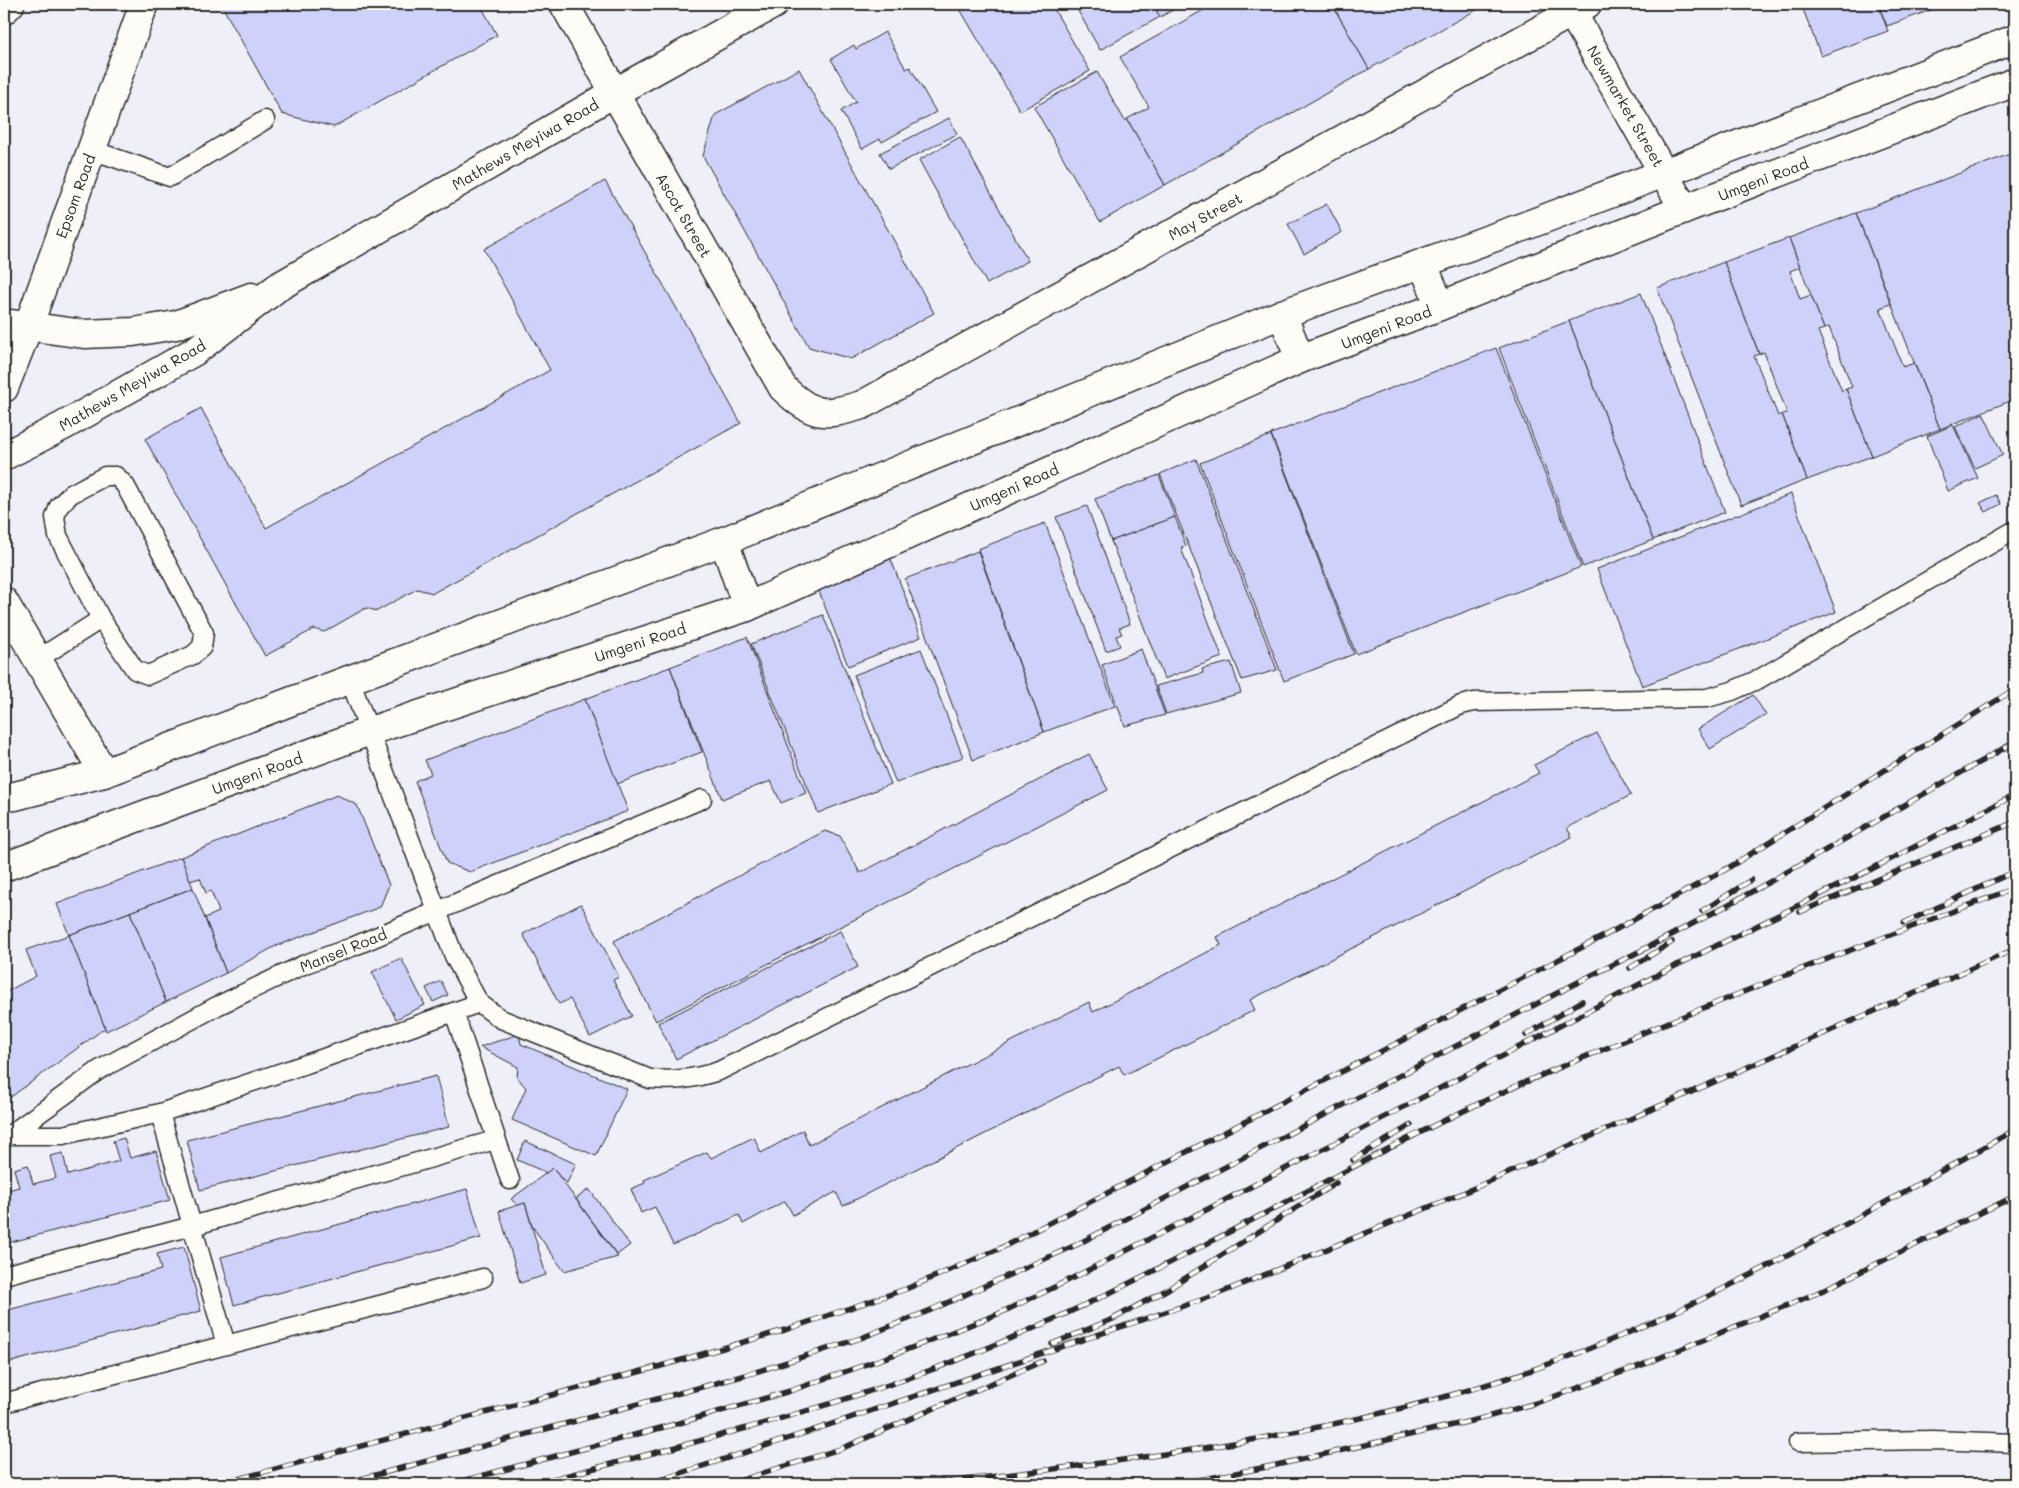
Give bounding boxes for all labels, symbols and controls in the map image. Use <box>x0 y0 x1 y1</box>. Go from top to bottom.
street label: Newmarket Street <box>1583 42 1669 170</box>
street label: Mathews Meyiwa Road <box>448 94 602 194</box>
street label: Epsom Road <box>51 151 99 241</box>
street label: Umgeni Road <box>1715 153 1811 205</box>
street label: Ascot Street <box>652 169 716 261</box>
street label: May Street <box>1164 187 1246 245</box>
street label: Umgeni Road <box>1338 301 1434 353</box>
street label: Mathews Meyiwa Road <box>55 335 209 435</box>
street label: Umgeni Road <box>967 459 1061 515</box>
street label: Umgeni Road <box>592 618 688 666</box>
street label: Umgeni Road <box>209 747 305 799</box>
street label: Mansel Road <box>297 923 389 977</box>

